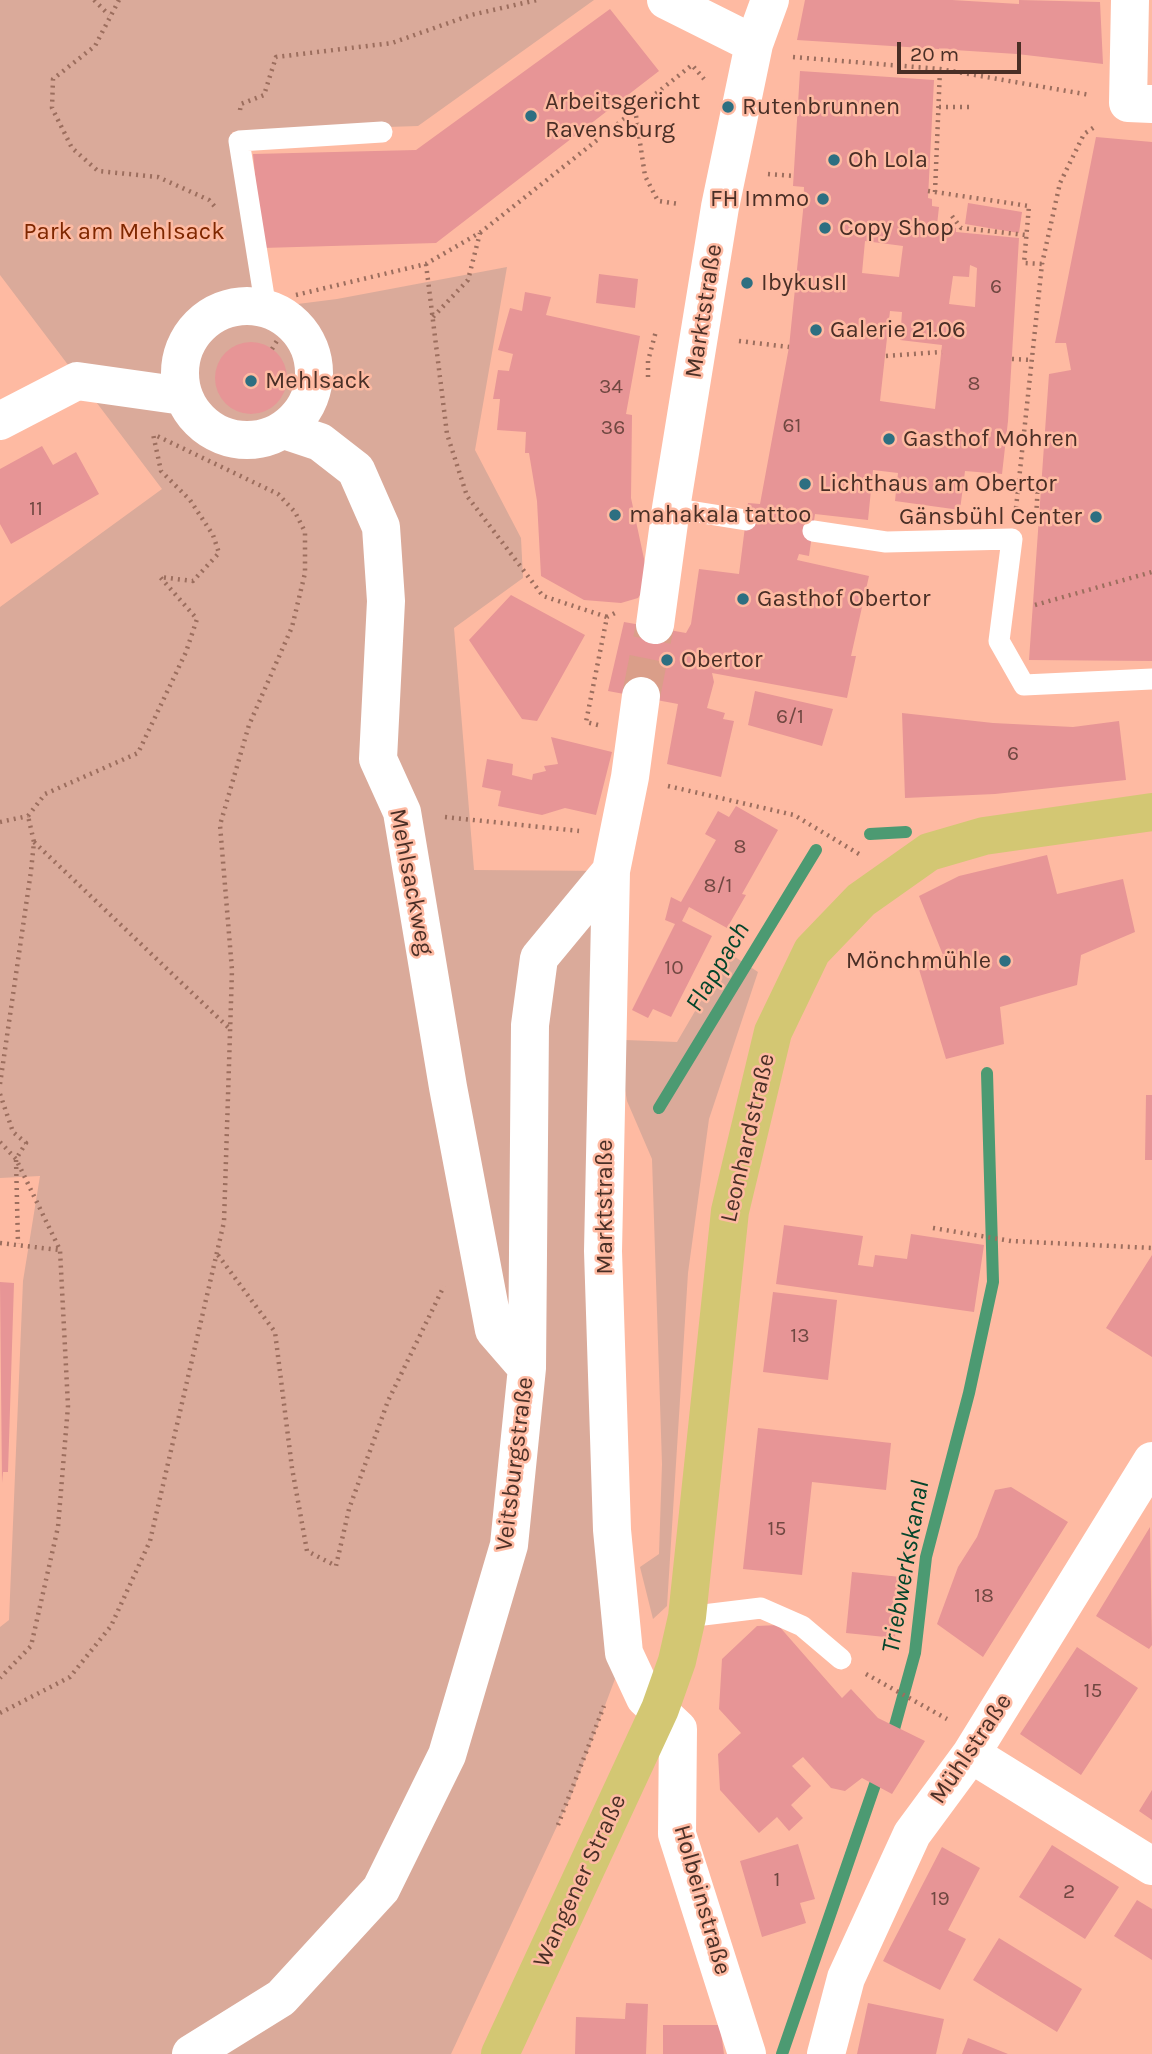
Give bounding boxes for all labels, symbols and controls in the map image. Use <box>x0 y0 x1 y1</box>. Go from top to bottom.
scale bar <box>900 28 1024 72</box>
text: 20 m <box>910 42 959 66</box>
place label: Arbeitsgericht Ravensburg <box>545 88 700 144</box>
place label: Rutenbrunnen <box>742 93 900 121</box>
marker: Rutenbrunnen <box>720 99 736 115</box>
marker: Arbeitsgericht Ravensburg <box>523 108 539 124</box>
place label: Oh Lola <box>848 146 928 174</box>
marker: Oh Lola <box>826 152 842 168</box>
place label: FH Immo <box>710 185 809 213</box>
marker: FH Immo <box>815 191 831 207</box>
place label: Copy Shop <box>839 214 954 242</box>
park label: Park am Mehlsack <box>23 218 225 246</box>
marker: Copy Shop <box>817 220 833 236</box>
street label: Marktstraße <box>679 242 729 380</box>
place label: IbykusII <box>761 269 847 297</box>
house number: 6 <box>990 274 1002 300</box>
marker: IbykusII <box>739 275 755 291</box>
place label: Galerie 21.06 <box>830 316 966 344</box>
marker: Galerie 21.06 <box>808 322 824 338</box>
place label: Mehlsack <box>265 367 371 395</box>
house number: 8 <box>968 371 980 397</box>
marker: Mehlsack <box>243 373 259 389</box>
house number: 34 <box>599 374 623 400</box>
house number: 61 <box>783 413 801 439</box>
house number: 36 <box>601 415 625 441</box>
place label: Gasthof Mohren <box>903 425 1078 453</box>
marker: Gasthof Mohren <box>881 431 897 447</box>
place label: Lichthaus am Obertor <box>819 470 1057 498</box>
marker: Lichthaus am Obertor <box>797 476 813 492</box>
house number: 11 <box>29 496 43 522</box>
place label: mahakala tattoo <box>629 501 811 529</box>
place label: Gänsbühl Center <box>899 503 1082 531</box>
marker: mahakala tattoo <box>607 507 623 523</box>
marker: Gänsbühl Center <box>1088 509 1104 525</box>
place label: Gasthof Obertor <box>757 585 930 613</box>
marker: Gasthof Obertor <box>735 591 751 607</box>
place label: Obertor <box>681 646 763 674</box>
marker: Obertor <box>659 652 675 668</box>
house number: 6/1 <box>776 704 804 730</box>
house number: 6 <box>1007 741 1019 767</box>
street label: Mehlsackweg <box>383 806 439 958</box>
house number: 8 <box>734 834 746 860</box>
house number: 8/1 <box>704 873 732 899</box>
water label: Flappach <box>679 917 757 1017</box>
place label: Mönchmühle <box>846 947 991 975</box>
marker: Mönchmühle <box>997 953 1013 969</box>
house number: 10 <box>664 955 684 981</box>
street label: Leonhardstraße <box>715 1051 781 1225</box>
street label: Marktstraße <box>591 1139 619 1275</box>
house number: 13 <box>790 1323 810 1349</box>
street label: Veitsburgstraße <box>490 1375 540 1553</box>
water label: Triebwerkskanal <box>875 1478 937 1656</box>
house number: 15 <box>768 1516 786 1542</box>
house number: 18 <box>974 1583 994 1609</box>
house number: 15 <box>1084 1678 1102 1704</box>
street label: Mühlstraße <box>924 1688 1018 1810</box>
street label: Wangener Straße <box>527 1790 633 1972</box>
street label: Holbeinstraße <box>667 1822 737 1978</box>
house number: 1 <box>774 1867 780 1893</box>
house number: 2 <box>1063 1879 1075 1905</box>
house number: 19 <box>930 1886 950 1912</box>

